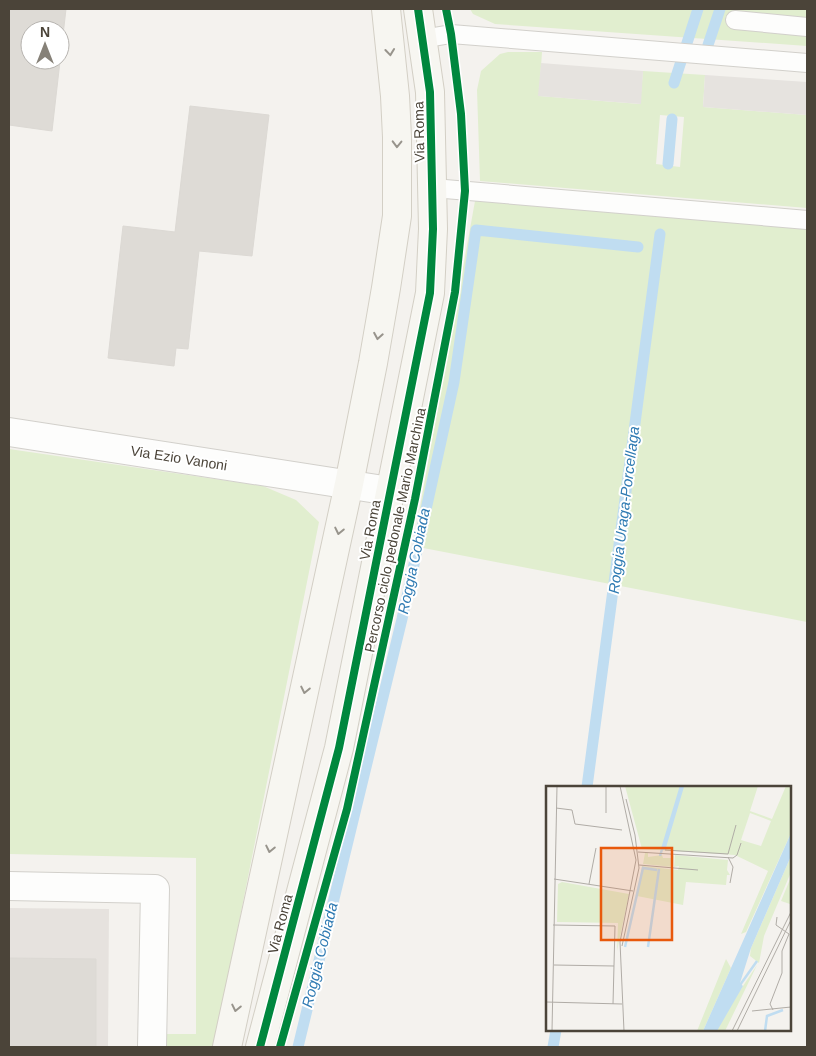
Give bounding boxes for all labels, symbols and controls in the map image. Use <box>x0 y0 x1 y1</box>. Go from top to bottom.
north arrow <box>20 20 70 70</box>
text: N <box>40 24 50 40</box>
one-way arrow <box>384 48 395 56</box>
street label: Via Roma <box>410 101 428 163</box>
one-way arrow <box>392 141 402 149</box>
one-way arrow <box>374 332 384 340</box>
street label: Percorso ciclo pedonale Mario Marchina <box>361 406 429 654</box>
water label: Roggia Uraga-Porcellaga <box>605 425 642 595</box>
street label: Via Ezio Vanoni <box>130 442 228 474</box>
street label: Via Roma <box>356 498 384 562</box>
water label: Roggia Cobiada <box>394 507 433 615</box>
one-way arrow <box>334 527 344 536</box>
one-way arrow <box>300 686 310 695</box>
inset map <box>546 786 791 1031</box>
one-way arrow <box>265 845 276 854</box>
street label: Via Roma <box>264 892 296 956</box>
water label: Roggia Cobiada <box>298 901 341 1009</box>
one-way arrow <box>231 1003 242 1012</box>

